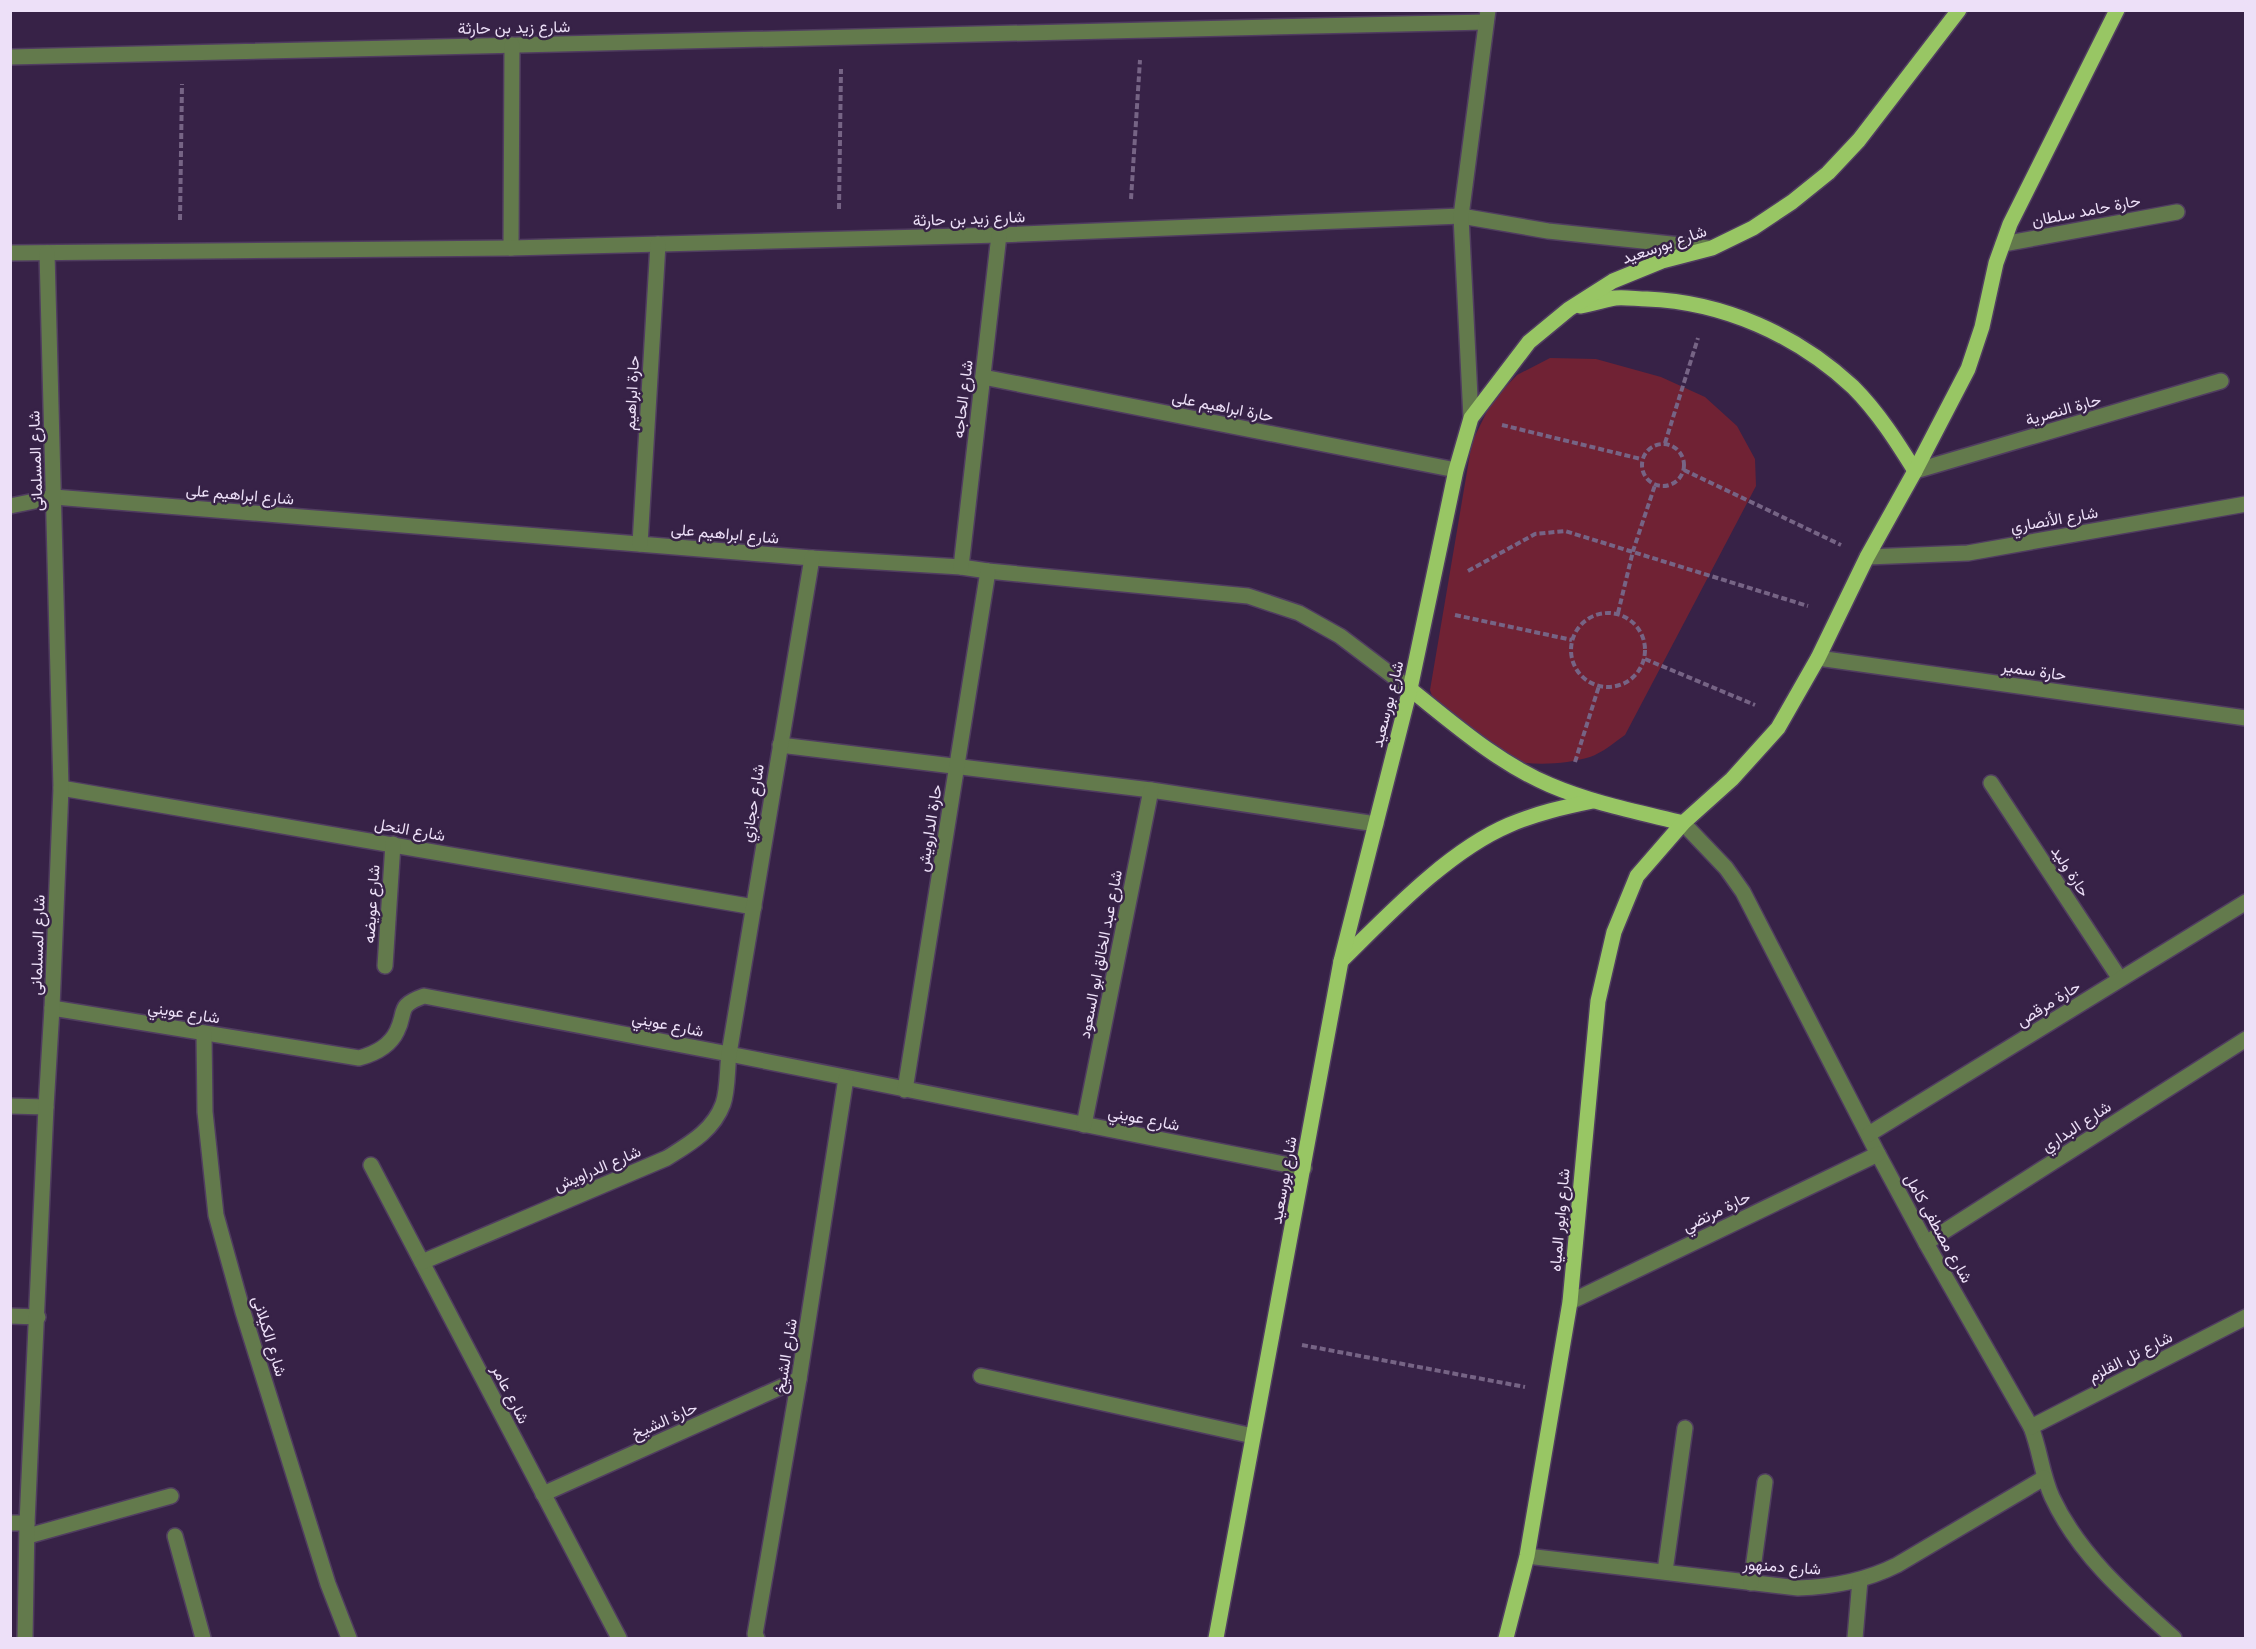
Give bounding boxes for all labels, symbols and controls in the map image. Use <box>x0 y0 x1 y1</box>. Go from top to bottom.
street label: شارع زيد بن حارثة <box>458 16 570 40</box>
street label: حارة حامد سلطان <box>2030 190 2142 231</box>
street label: شارع زيد بن حارثة <box>912 206 1026 232</box>
street label: شارع بورسعيد <box>1619 220 1710 270</box>
street label: حارة ابراهيم <box>619 355 644 431</box>
street label: شارع الحاجه <box>947 359 979 440</box>
street label: حارة ابراهيم على <box>1170 386 1276 427</box>
street label: حارة النصرية <box>2023 389 2104 430</box>
street label: شارع المسلمانى <box>23 410 49 512</box>
street label: شارع ابراهيم على <box>185 479 295 511</box>
street label: شارع الأنصاري <box>2009 501 2100 540</box>
street label: شارع ابراهيم على <box>670 518 780 550</box>
street label: حارة سمير <box>1999 655 2068 685</box>
street label: شارع بورسعيد <box>1367 659 1409 750</box>
street label: شارع حجازي <box>736 762 772 844</box>
street label: حارة الدارويش <box>912 783 947 873</box>
street label: شارع النحل <box>373 813 447 847</box>
street label: حارة وليد <box>2046 842 2095 901</box>
street label: شارع عويضه <box>358 864 386 944</box>
street label: شارع عبد الخالق ابو السعود <box>1074 868 1128 1040</box>
street label: شارع المسلمانى <box>25 894 51 996</box>
street label: حارة مرقص <box>2012 975 2085 1031</box>
street label: شارع عويني <box>146 996 221 1031</box>
street label: شارع عويني <box>630 1007 705 1045</box>
street label: شارع البداري <box>2037 1096 2117 1159</box>
street label: شارع عويني <box>1106 1101 1181 1139</box>
street label: شارع بورسعيد <box>1265 1135 1302 1226</box>
street label: شارع الدراويش <box>550 1141 645 1197</box>
street label: شارع وابور المياه <box>1545 1168 1575 1273</box>
street label: شارع مصطفى كامل <box>1899 1170 1977 1287</box>
street label: حارة مرتضي <box>1679 1186 1755 1240</box>
street label: شارع الكيلانى <box>246 1293 292 1379</box>
street label: شارع الشيخ <box>769 1317 803 1395</box>
street label: شارع تل القلزم <box>2084 1326 2177 1388</box>
street label: شارع عامر <box>485 1360 534 1428</box>
street label: حارة الشيخ <box>628 1396 701 1445</box>
street label: شارع دمنهور <box>1741 1553 1822 1581</box>

